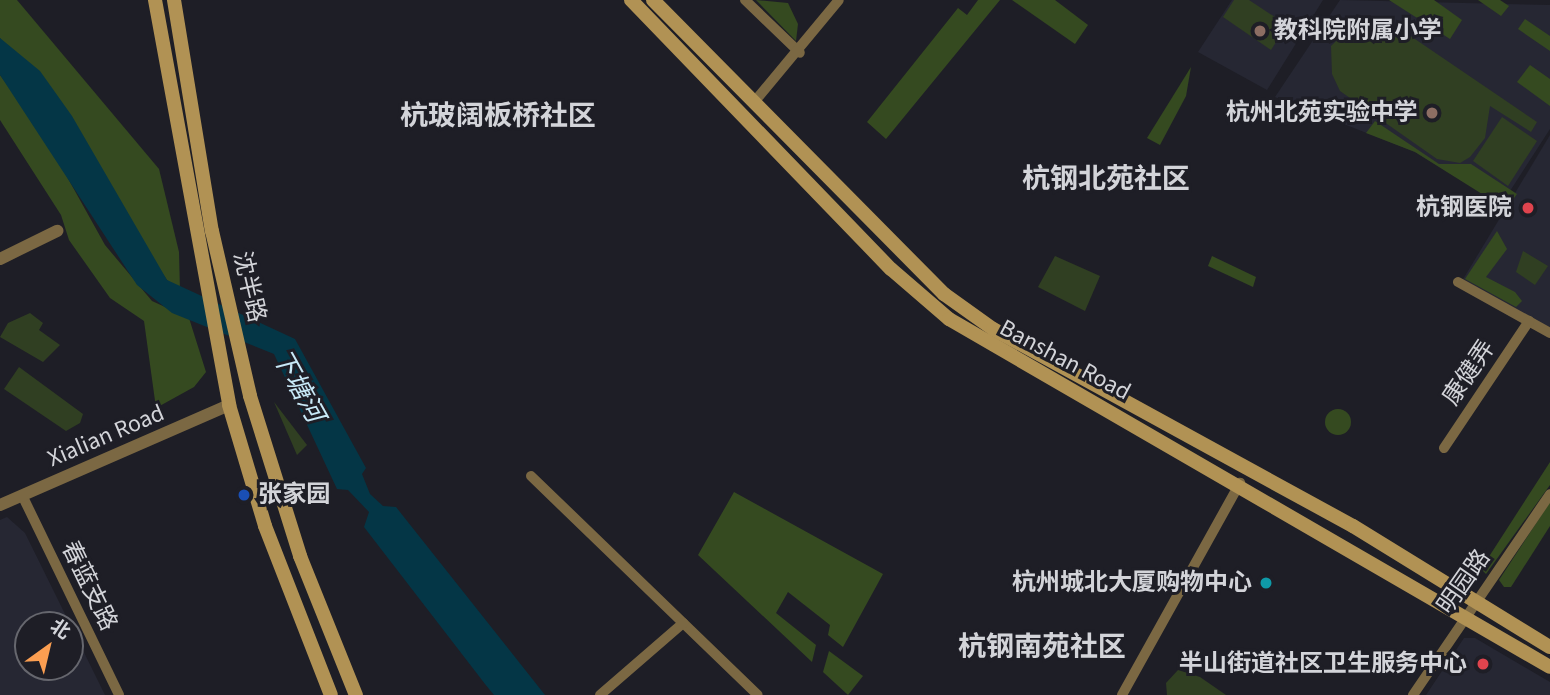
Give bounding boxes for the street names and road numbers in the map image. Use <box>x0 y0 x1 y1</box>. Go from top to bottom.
street label: 沈半路 <box>227 249 271 325</box>
street label: Banshan Road <box>995 313 1135 407</box>
street label: 康健弄 <box>1437 335 1501 411</box>
street label: Xialian Road <box>43 399 169 473</box>
street label: 春蓝支路 <box>55 537 123 635</box>
street label: 明园路 <box>1432 544 1496 620</box>

